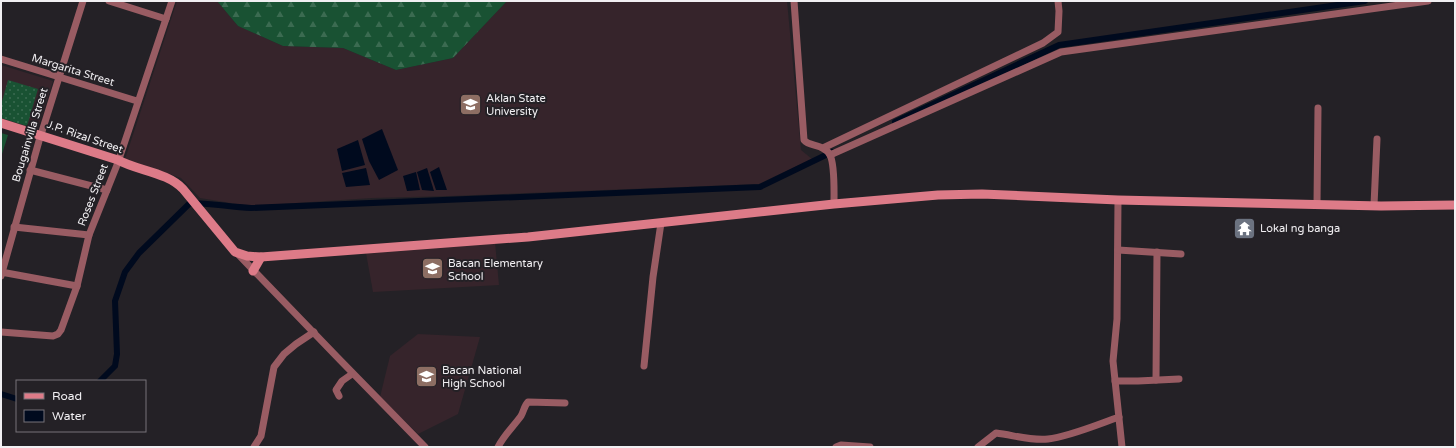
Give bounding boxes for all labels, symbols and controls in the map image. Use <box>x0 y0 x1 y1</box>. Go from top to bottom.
street label: Margarita Street <box>30 51 116 89</box>
street label: Bougainvilla Street <box>9 86 51 184</box>
school or university icon: Aklan State University <box>457 91 483 117</box>
place label: Aklan State University <box>486 92 546 118</box>
street label: J.P. Rizal Street <box>45 118 125 156</box>
street label: Roses Street <box>75 162 111 228</box>
temple icon: Lokal ng banga <box>1231 215 1257 241</box>
place label: Lokal ng banga <box>1260 222 1340 235</box>
school or university icon: Bacan Elementary School <box>420 256 446 282</box>
place label: Bacan Elementary School <box>448 257 543 283</box>
school or university icon: Bacan National High School <box>414 363 440 389</box>
place label: Bacan National High School <box>442 364 522 390</box>
legend <box>16 380 146 432</box>
text: Road <box>52 389 82 403</box>
text: Water <box>52 409 87 423</box>

